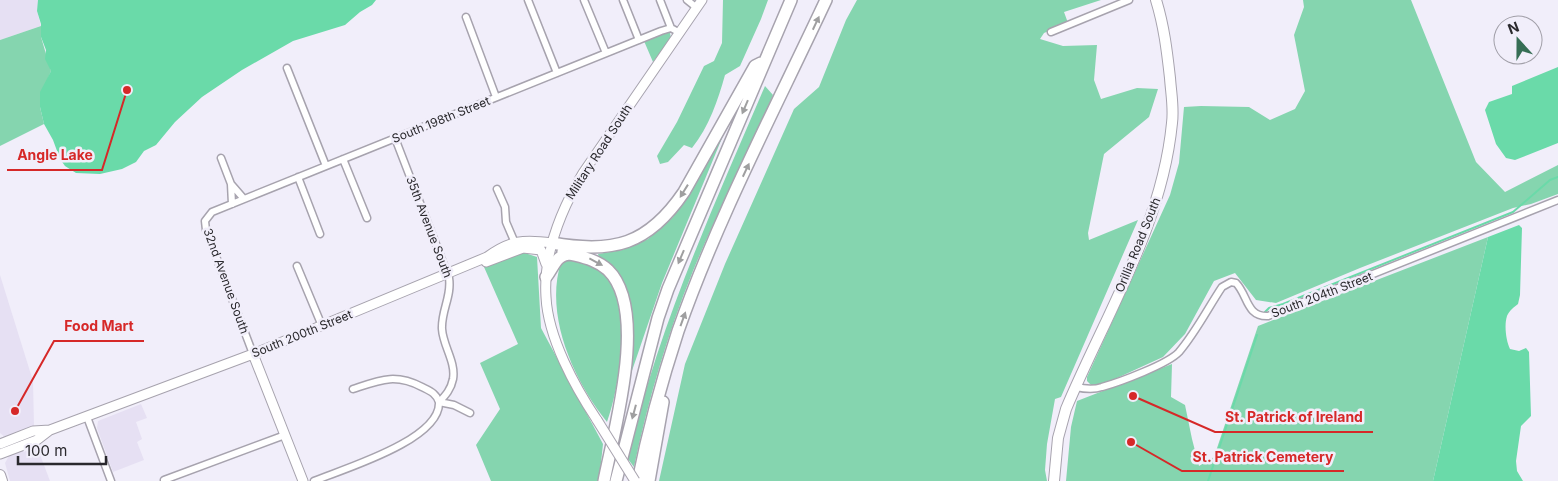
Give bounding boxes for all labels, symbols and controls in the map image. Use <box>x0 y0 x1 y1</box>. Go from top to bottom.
north arrow <box>1493 15 1543 65</box>
one-way arrow <box>812 16 820 30</box>
text: N <box>1505 18 1521 37</box>
street label: South 198th Street <box>390 93 492 146</box>
one-way arrow <box>740 100 748 114</box>
street label: Military Road South <box>562 101 635 202</box>
callout: Angle Lake <box>7 141 102 170</box>
text: Angle Lake <box>17 146 93 163</box>
one-way arrow <box>742 163 750 177</box>
street label: 35th Avenue South <box>403 174 456 280</box>
one-way arrow <box>680 185 689 198</box>
street label: Orillia Road South <box>1112 195 1163 294</box>
street label: 32nd Avenue South <box>200 226 253 336</box>
one-way arrow <box>677 250 685 264</box>
one-way arrow <box>588 258 603 266</box>
street label: South 204th Street <box>1269 268 1375 321</box>
street label: South 200th Street <box>249 306 354 361</box>
callout: Food Mart <box>54 312 144 341</box>
one-way arrow <box>680 312 687 327</box>
text: Food Mart <box>64 317 134 334</box>
callout: St. Patrick of Ireland <box>1215 403 1373 432</box>
one-way arrow <box>629 404 637 419</box>
text: St. Patrick of Ireland <box>1225 408 1363 425</box>
scale bar <box>18 434 105 466</box>
text: 100 m <box>25 441 67 460</box>
callout: St. Patrick Cemetery <box>1182 442 1344 471</box>
text: St. Patrick Cemetery <box>1193 448 1334 465</box>

